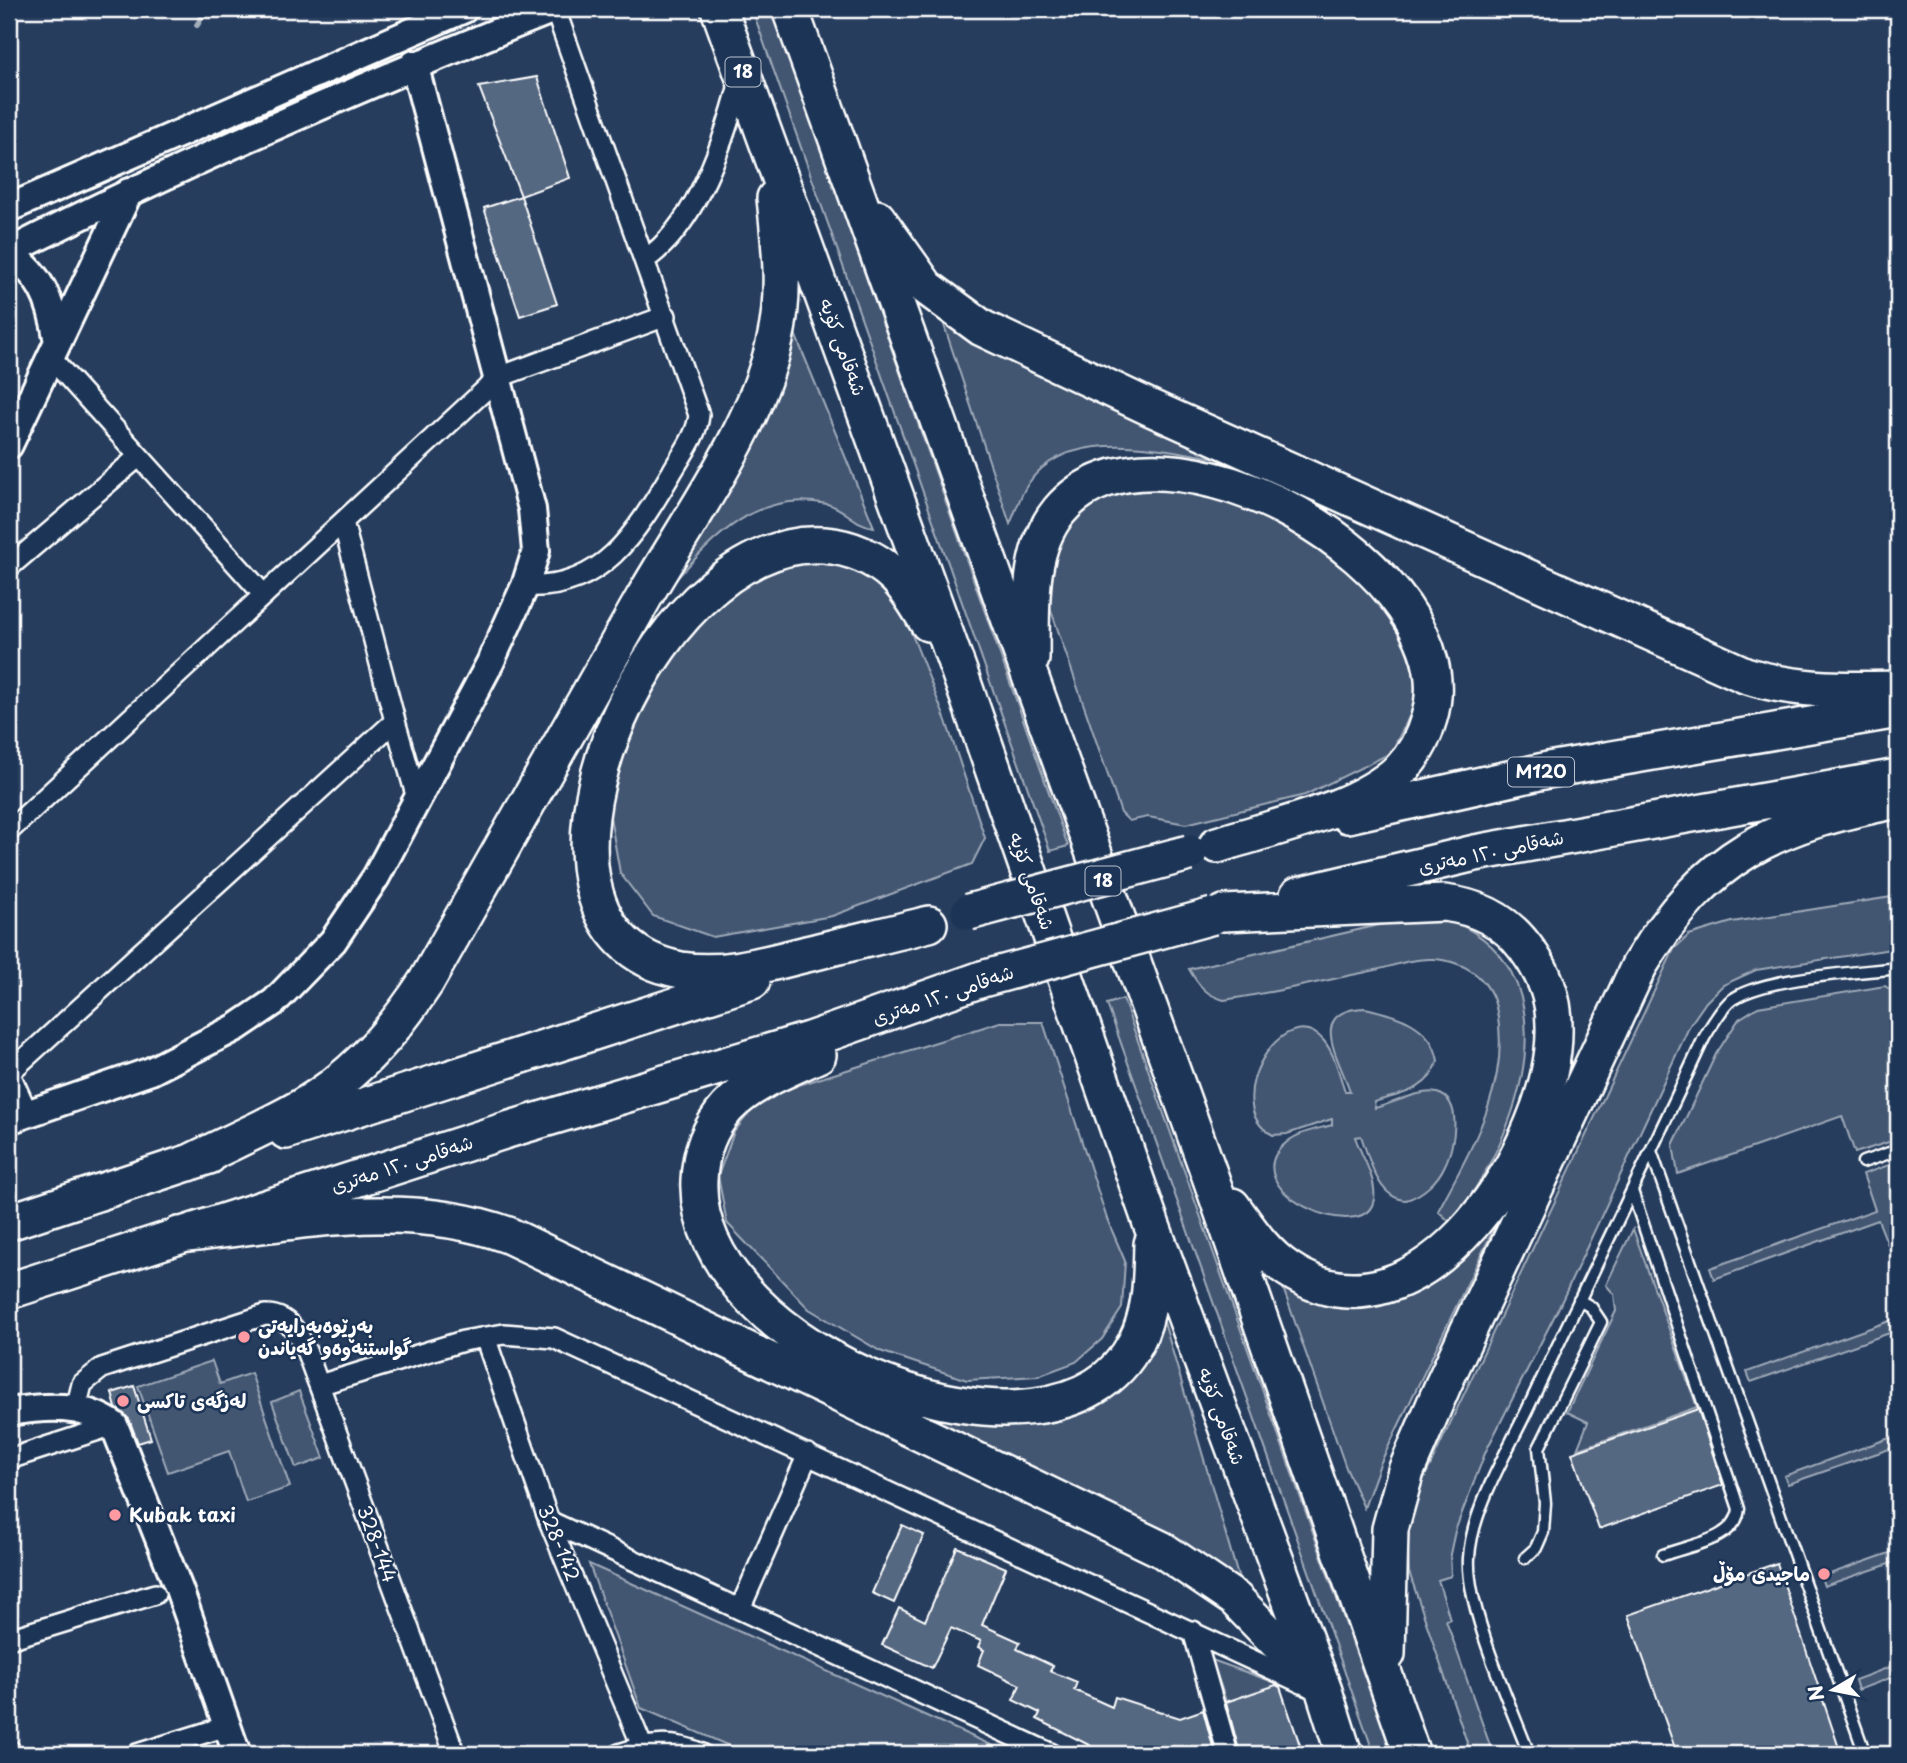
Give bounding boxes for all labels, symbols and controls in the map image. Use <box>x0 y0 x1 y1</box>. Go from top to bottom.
road number: 18 <box>726 58 760 86</box>
street label: شەقامی کۆیە <box>813 294 875 399</box>
road number: M120 <box>1508 758 1574 786</box>
street label: شەقامی ١٢٠ مەتری <box>1415 822 1566 880</box>
street label: شەقامی کۆیە <box>1003 828 1063 933</box>
road number: 18 <box>1086 866 1120 896</box>
street label: شەقامی ١٢٠ مەتری <box>868 957 1017 1031</box>
street label: شەقامی ١٢٠ مەتری <box>327 1127 476 1199</box>
place label: بەڕێوەبەرایەتی گواستنەوەو گەیاندن <box>258 1311 412 1362</box>
marker: بەڕێوەبەرایەتی گواستنەوەو گەیاندن <box>236 1329 252 1345</box>
street label: شەقامی کۆیە <box>1192 1363 1254 1468</box>
place label: لەزگەی تاکسی <box>137 1386 246 1414</box>
marker: لەزگەی تاکسی <box>115 1393 131 1409</box>
place label: Kubak taxi <box>129 1500 236 1528</box>
street label: 328-142 <box>532 1500 588 1585</box>
street label: 328-144 <box>351 1501 405 1586</box>
marker: Kubak taxi <box>107 1507 123 1523</box>
place label: ماجیدی مۆڵ <box>1713 1559 1810 1587</box>
marker: ماجیدی مۆڵ <box>1816 1566 1832 1582</box>
north arrow <box>1798 1654 1868 1724</box>
text: N <box>1800 1683 1830 1703</box>

